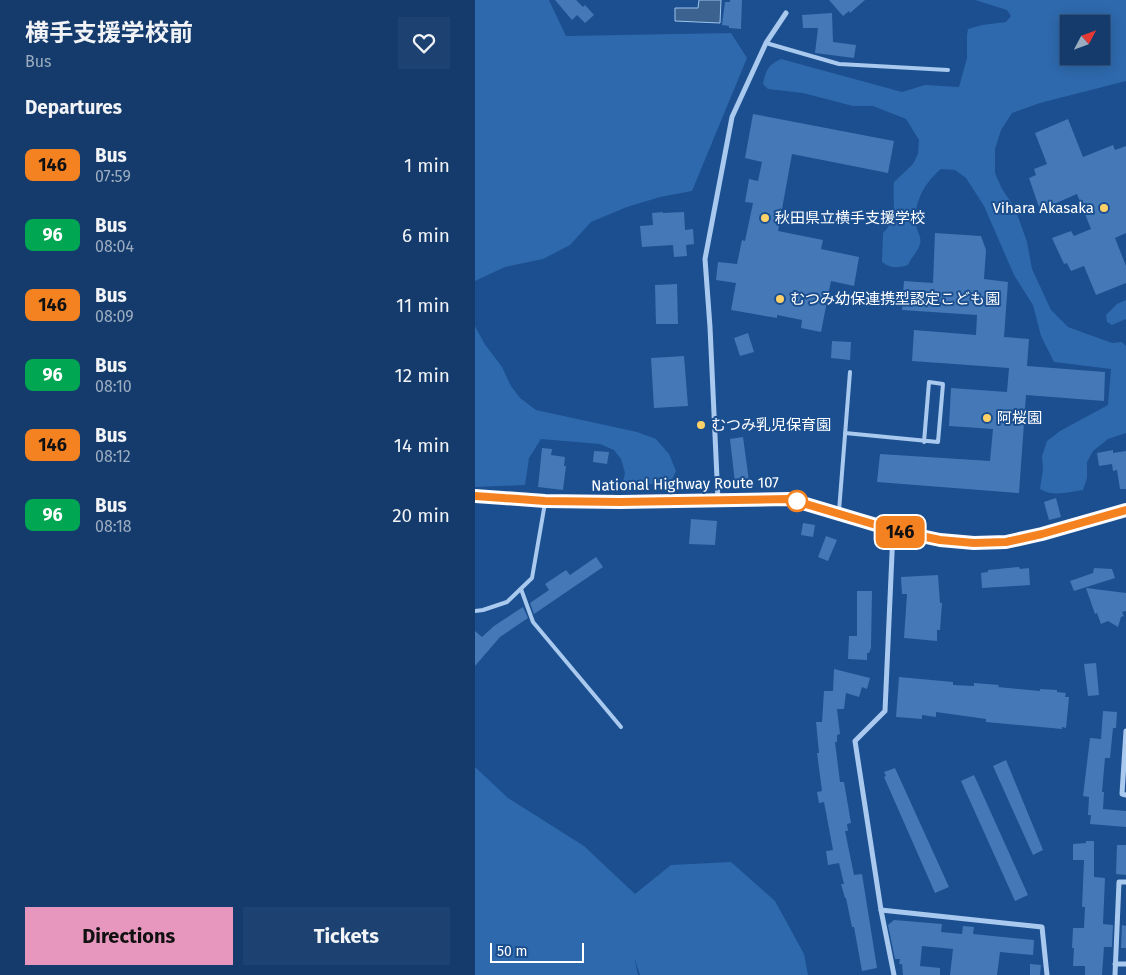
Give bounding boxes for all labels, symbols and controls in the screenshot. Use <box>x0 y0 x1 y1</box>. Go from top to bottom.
north arrow <box>1060 15 1110 65</box>
map controls <box>1060 15 1110 65</box>
button: heart <box>398 17 450 69</box>
text: 横手支援学校前 <box>25 19 193 47</box>
text: Bus <box>25 52 52 71</box>
text: Departures <box>25 96 122 119</box>
text: Bus <box>95 144 127 167</box>
text: 146 <box>38 154 67 176</box>
text: 1 min <box>404 154 450 177</box>
text: 07:59 <box>95 167 131 186</box>
place label: Vihara Akasaka <box>992 199 1094 217</box>
marker: Vihara Akasaka <box>1098 202 1110 214</box>
place label: 秋田県立横手支援学校 <box>775 209 925 227</box>
marker: 秋田県立横手支援学校 <box>759 212 771 224</box>
text: Bus <box>95 214 127 237</box>
text: 96 <box>42 224 63 246</box>
text: 6 min <box>402 224 450 247</box>
text: 08:04 <box>95 237 134 256</box>
text: Bus <box>95 284 127 307</box>
place label: むつみ幼保連携型認定こども園 <box>790 290 1000 308</box>
marker: むつみ幼保連携型認定こども園 <box>774 293 786 305</box>
text: 146 <box>38 294 67 316</box>
text: 11 min <box>396 294 450 317</box>
text: 08:09 <box>95 307 134 326</box>
text: Bus <box>95 354 127 377</box>
text: 96 <box>42 364 63 386</box>
text: 12 min <box>395 364 450 387</box>
text: 08:10 <box>95 377 132 396</box>
place label: 阿桜園 <box>997 409 1042 427</box>
marker: 阿桜園 <box>981 412 993 424</box>
place label: むつみ乳児保育園 <box>711 416 831 434</box>
marker: むつみ乳児保育園 <box>695 419 707 431</box>
text: Bus <box>95 424 127 447</box>
text: 146 <box>38 434 67 456</box>
text: 14 min <box>394 434 450 457</box>
text: 08:12 <box>95 447 131 466</box>
street label: National Highway Route 107 <box>591 473 779 495</box>
unlabelled marker <box>786 490 808 512</box>
text: Bus <box>95 494 127 517</box>
text: 96 <box>42 504 63 526</box>
text: 20 min <box>392 504 450 527</box>
line badge: 146 <box>871 516 929 548</box>
text: 08:18 <box>95 517 132 536</box>
text: 146 <box>886 521 914 543</box>
button: Directions <box>25 907 233 965</box>
button: Tickets <box>243 907 450 965</box>
scale bar <box>490 940 584 963</box>
text: 50 m <box>497 943 528 960</box>

